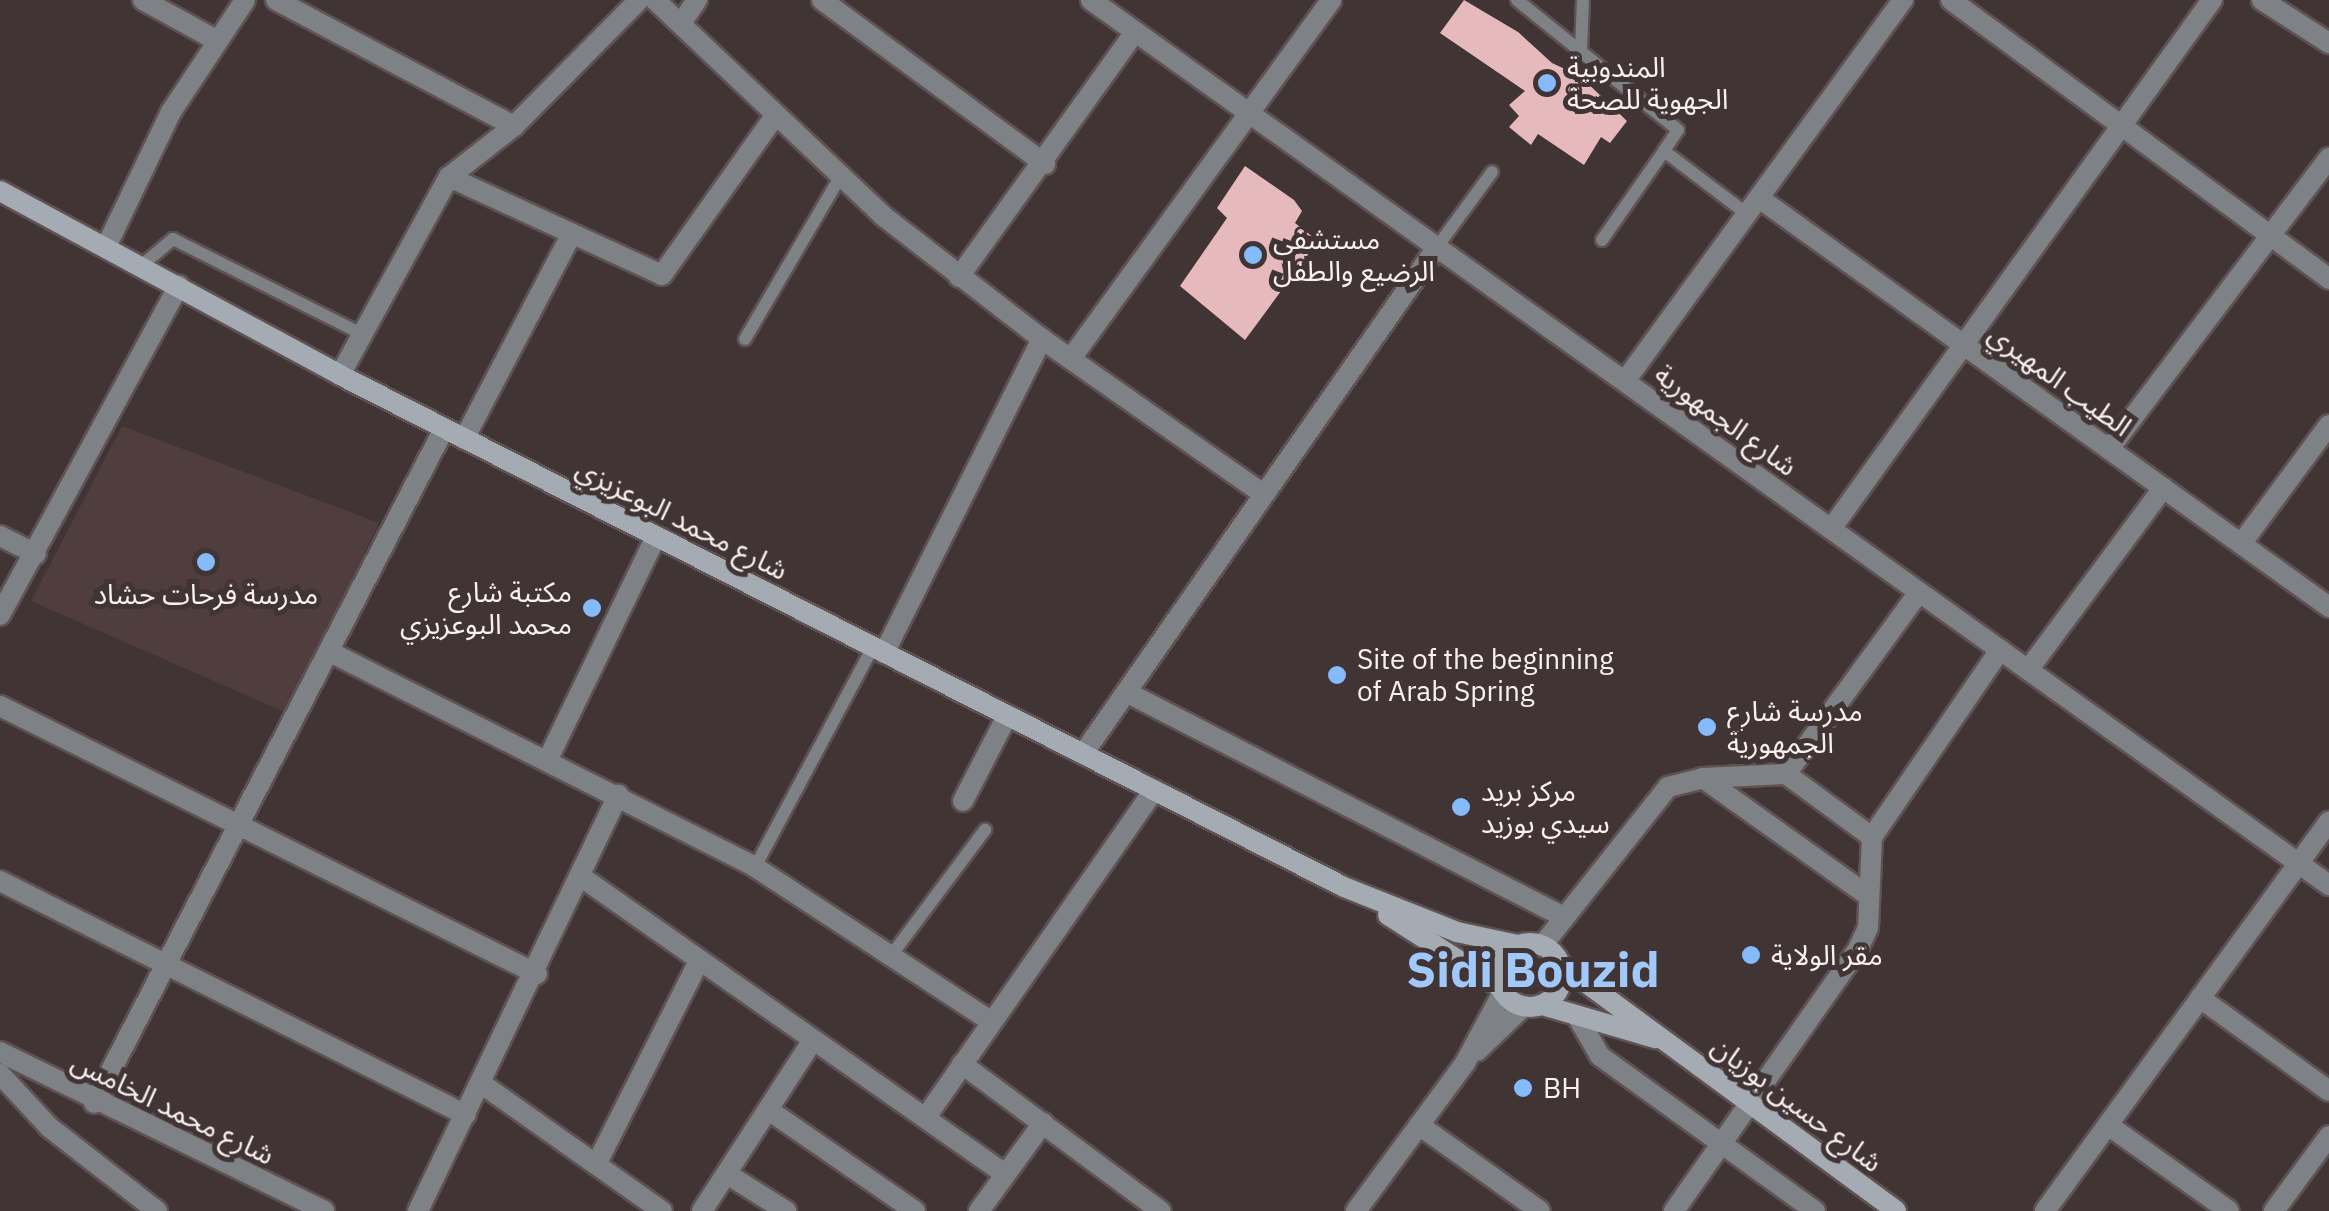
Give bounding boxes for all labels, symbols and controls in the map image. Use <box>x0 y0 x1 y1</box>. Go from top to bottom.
place label: المندوبية الجهوية للصحة <box>1567 50 1728 116</box>
marker: المندوبية الجهوية للصحة <box>1536 72 1558 94</box>
place label: مستشفى الرضيع والطفل <box>1273 222 1435 288</box>
marker: مستشفى الرضيع والطفل <box>1242 244 1264 266</box>
street label: الطيب المهيري <box>1982 317 2138 443</box>
street label: شارع الجمهورية <box>1648 357 1804 483</box>
street label: شارع محمد البوعزيزي <box>570 451 794 587</box>
marker: مدرسة فرحات حشاد <box>195 551 217 573</box>
place label: مكتبة شارع محمد البوعزيزي <box>400 575 572 641</box>
place label: مدرسة فرحات حشاد <box>94 577 318 611</box>
marker: مكتبة شارع محمد البوعزيزي <box>581 597 603 619</box>
place label: Site of the beginning of Arab Spring <box>1357 642 1614 708</box>
marker: Site of the beginning of Arab Spring <box>1326 664 1348 686</box>
place label: مدرسة شارع الجمهورية <box>1727 694 1863 760</box>
marker: مدرسة شارع الجمهورية <box>1696 716 1718 738</box>
place label: مركز بريد سيدي بوزيد <box>1481 774 1610 840</box>
marker: مركز بريد سيدي بوزيد <box>1450 796 1472 818</box>
place label: مقر الولاية <box>1771 938 1883 972</box>
district label: Sidi Bouzid <box>1406 941 1660 999</box>
marker: مقر الولاية <box>1740 944 1762 966</box>
street label: شارع حسين بوزيان <box>1705 1029 1889 1179</box>
street label: شارع محمد الخامس <box>66 1044 280 1172</box>
place label: BH <box>1543 1071 1581 1105</box>
marker: BH <box>1512 1077 1534 1099</box>

